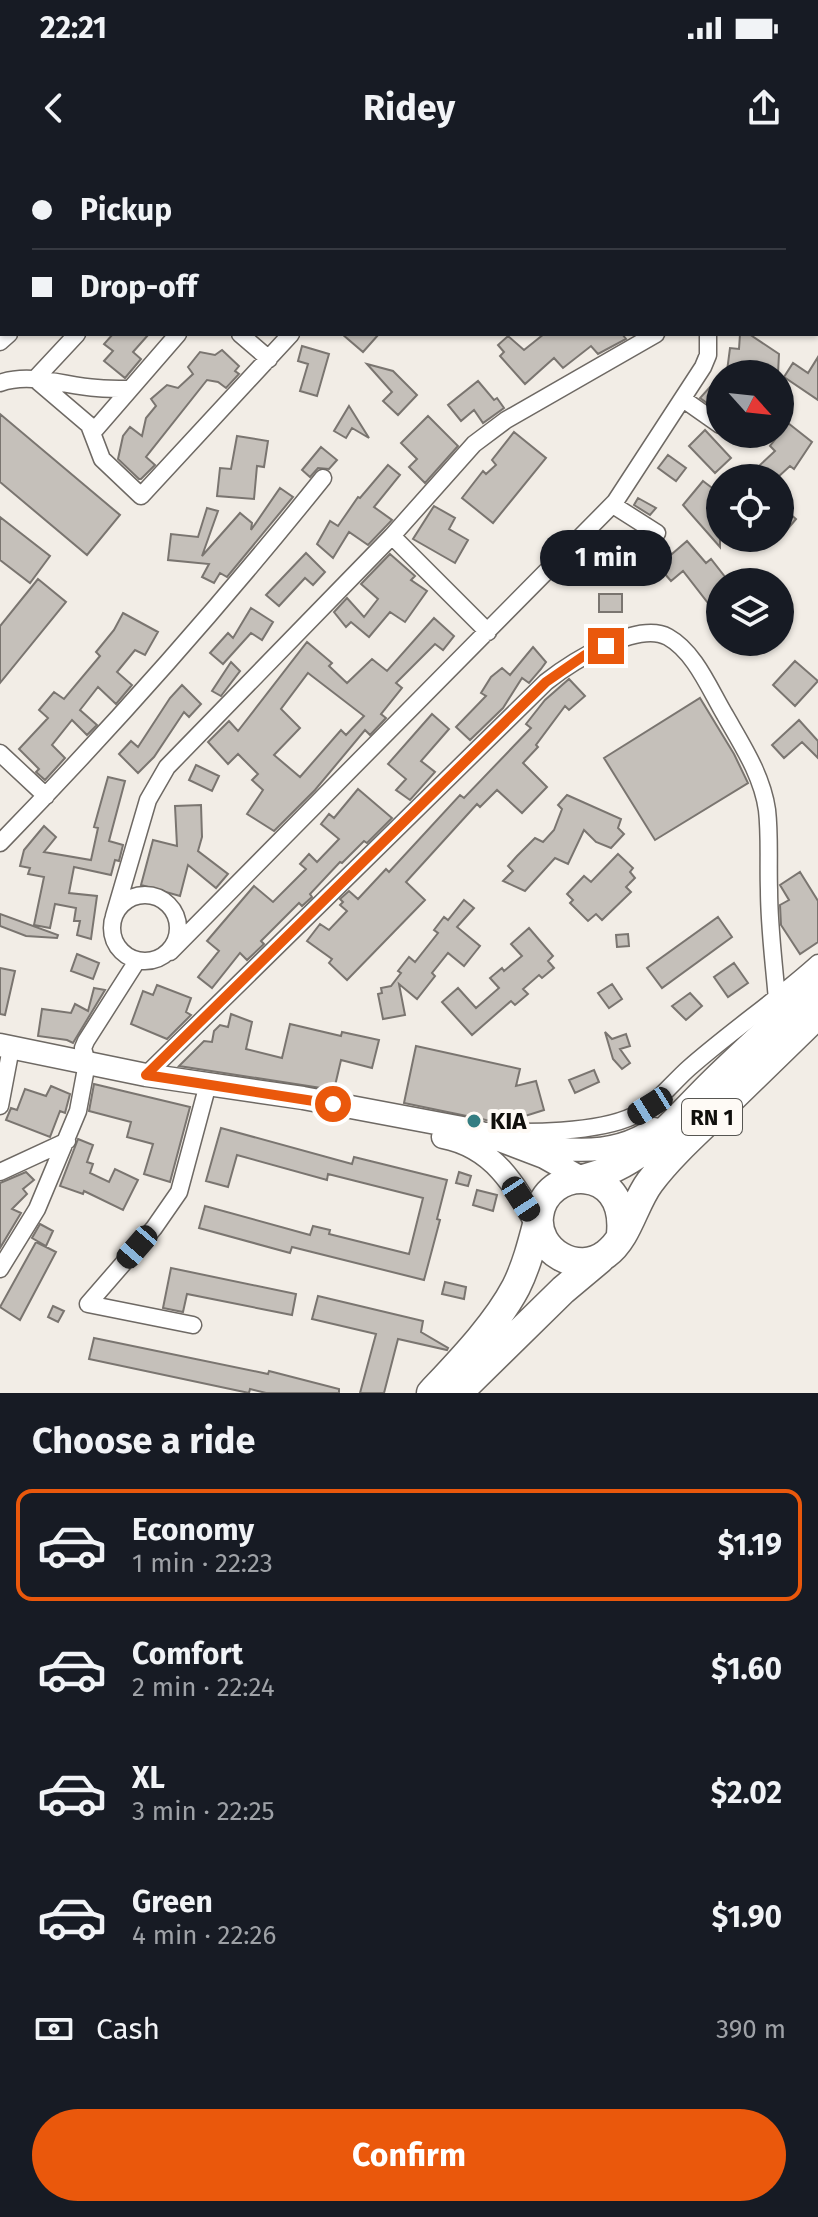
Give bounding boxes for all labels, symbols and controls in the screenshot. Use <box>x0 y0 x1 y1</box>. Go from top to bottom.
text: 22:21 <box>40 10 107 46</box>
icon: back <box>32 86 76 130</box>
text: Ridey <box>363 86 455 130</box>
icon: share <box>742 86 786 130</box>
text: Pickup <box>80 192 172 228</box>
text: Drop-off <box>80 269 197 305</box>
north arrow <box>706 360 794 448</box>
map controls <box>706 360 794 656</box>
button: locate <box>706 464 794 552</box>
callout: 1 min <box>540 530 672 586</box>
text: 1 min <box>575 542 637 573</box>
button: layers <box>706 568 794 656</box>
route end <box>588 628 624 664</box>
car <box>623 1083 677 1129</box>
route start <box>315 1086 351 1122</box>
road number: RN 1 <box>682 1099 742 1135</box>
place label: KIA <box>490 1107 527 1135</box>
marker: KIA <box>465 1112 483 1130</box>
car <box>498 1172 544 1226</box>
car <box>112 1221 162 1273</box>
text: Choose a ride <box>32 1419 255 1463</box>
icon: car <box>36 1509 108 1581</box>
text: Economy <box>132 1512 254 1548</box>
text: $1.19 <box>718 1527 782 1563</box>
text: 1 min · 22:23 <box>132 1548 273 1579</box>
icon: car <box>36 1633 108 1705</box>
text: Comfort <box>132 1636 243 1672</box>
text: $1.60 <box>711 1651 782 1687</box>
text: 2 min · 22:24 <box>132 1672 275 1703</box>
icon: car <box>36 1757 108 1829</box>
text: XL <box>132 1760 165 1796</box>
text: $2.02 <box>711 1775 782 1811</box>
text: 3 min · 22:25 <box>132 1796 275 1827</box>
icon: car <box>36 1881 108 1953</box>
text: Green <box>132 1884 213 1920</box>
text: $1.90 <box>712 1899 782 1935</box>
text: 4 min · 22:26 <box>132 1920 276 1951</box>
icon: cash <box>32 2007 76 2051</box>
text: Cash <box>96 2011 160 2047</box>
text: 390 m <box>716 2014 786 2045</box>
button: Confirm <box>32 2109 786 2201</box>

